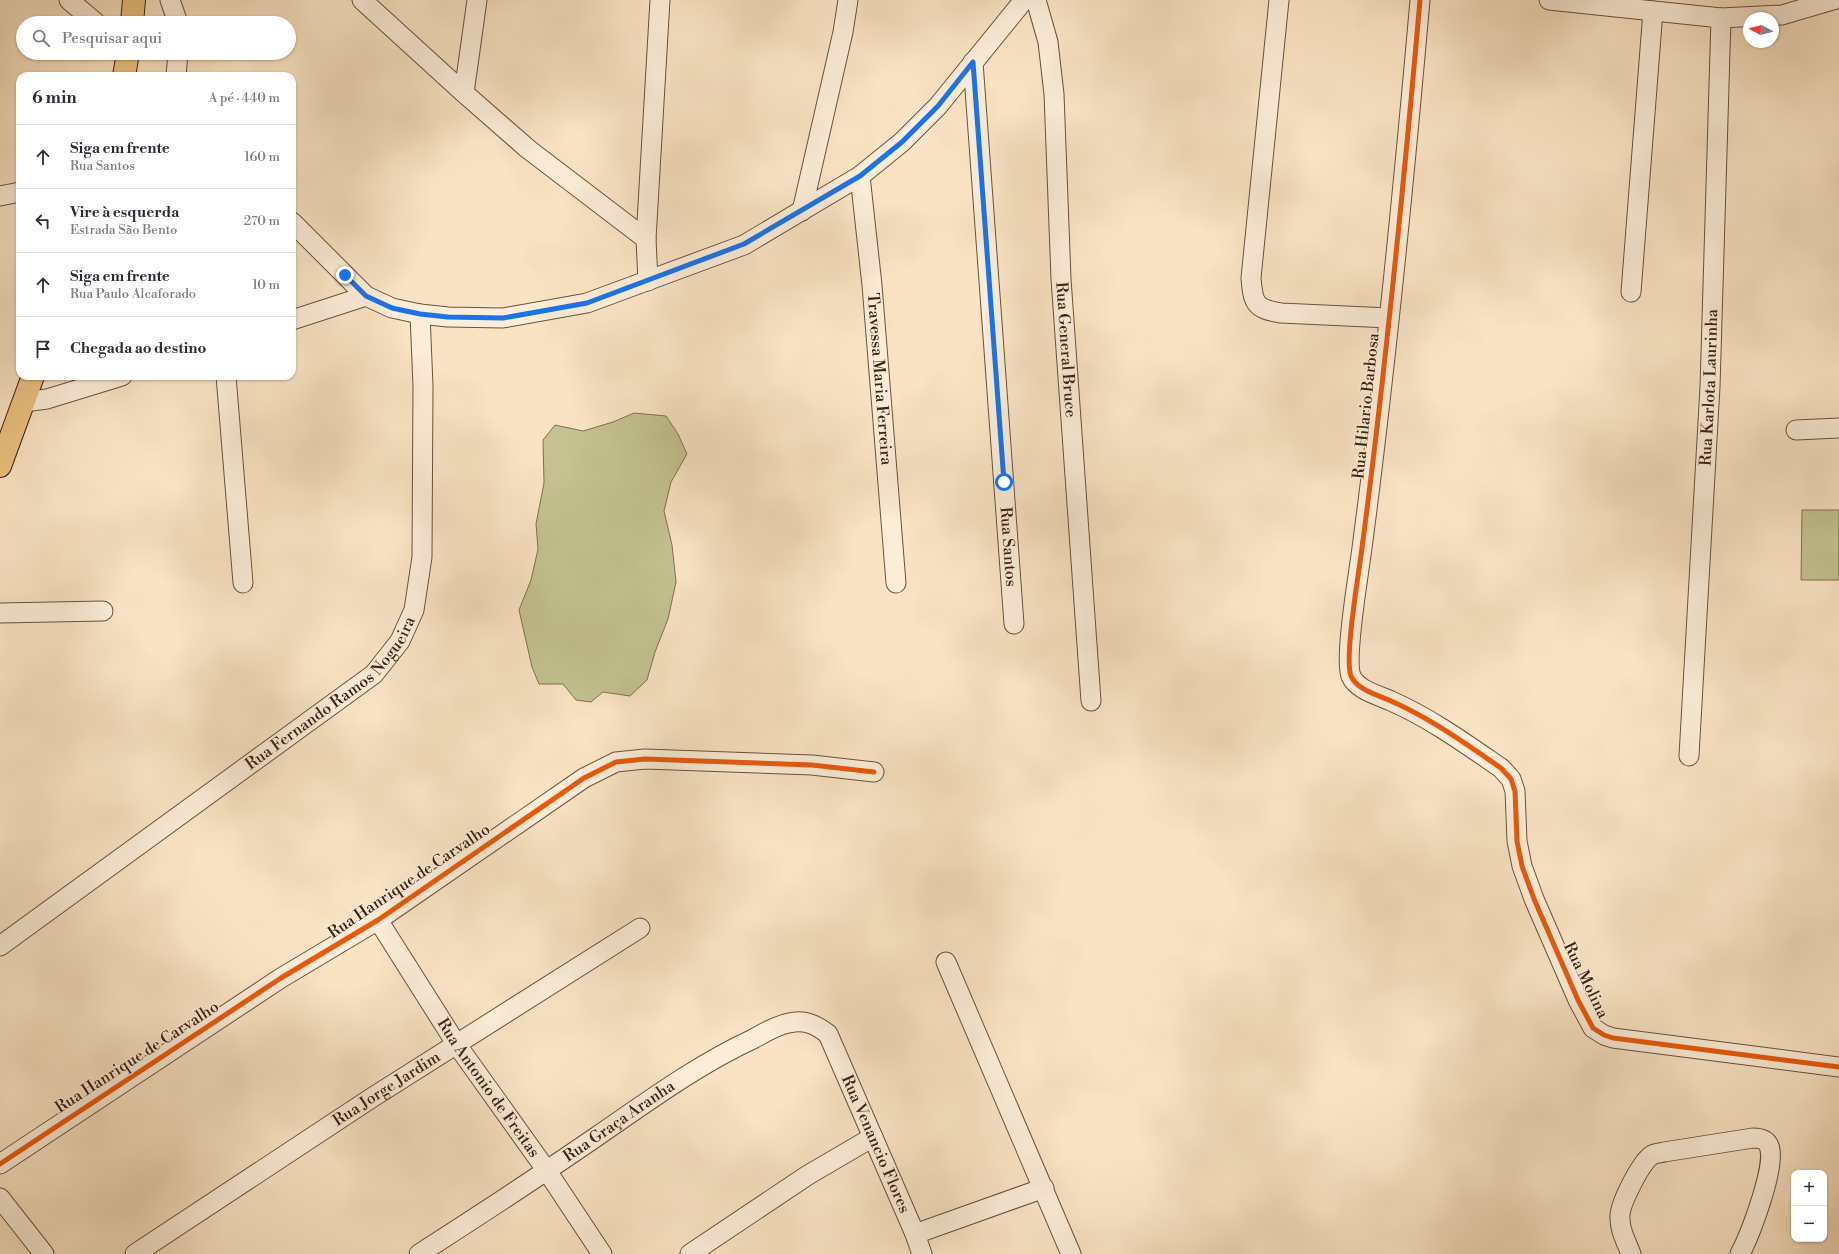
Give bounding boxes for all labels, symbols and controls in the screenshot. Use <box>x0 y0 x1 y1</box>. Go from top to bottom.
north arrow <box>1743 12 1779 48</box>
search box <box>16 16 296 60</box>
icon: search <box>30 27 52 49</box>
text: Pesquisar aqui <box>62 29 162 48</box>
text: 6 min <box>32 87 77 109</box>
text: A pé · 440 m <box>208 90 280 106</box>
text: Siga em frente <box>70 139 170 158</box>
icon: ahead <box>32 146 54 168</box>
text: 160 m <box>244 149 280 165</box>
text: Rua Santos <box>70 158 135 174</box>
text: Vire à esquerda <box>70 203 179 222</box>
icon: left <box>32 210 54 232</box>
text: 270 m <box>244 213 280 229</box>
text: Estrada São Bento <box>70 222 177 238</box>
route end <box>336 266 354 284</box>
text: Siga em frente <box>70 267 170 286</box>
icon: ahead <box>32 274 54 296</box>
text: 10 m <box>252 277 280 293</box>
street label: Rua General Bruce <box>1051 281 1081 418</box>
text: Rua Paulo Alcaforado <box>70 286 196 302</box>
street label: Travessa Maria Ferreira <box>863 292 897 467</box>
street label: Rua Karlota Laurinha <box>1696 308 1722 467</box>
street label: Rua Hilario Barbosa <box>1348 331 1384 480</box>
icon: arrive <box>32 338 54 360</box>
text: Chegada ao destino <box>70 339 206 358</box>
route start <box>995 473 1013 491</box>
street label: Rua Santos <box>995 506 1021 587</box>
street label: Rua Fernando Ramos Nogueira <box>241 613 420 774</box>
street label: Rua Hanrique de Carvalho <box>324 819 494 943</box>
street label: Rua Molina <box>1559 939 1613 1022</box>
street label: Rua Hanrique de Carvalho <box>51 997 223 1117</box>
street label: Rua Antonio de Freitas <box>433 1015 544 1161</box>
street label: Rua Jorge Jardim <box>329 1047 444 1131</box>
street label: Rua Venancio Flores <box>837 1072 915 1216</box>
street label: Rua Graça Aranha <box>559 1075 679 1166</box>
map controls <box>1791 1170 1827 1242</box>
button: + <box>1791 1170 1827 1206</box>
button: − <box>1791 1206 1827 1242</box>

